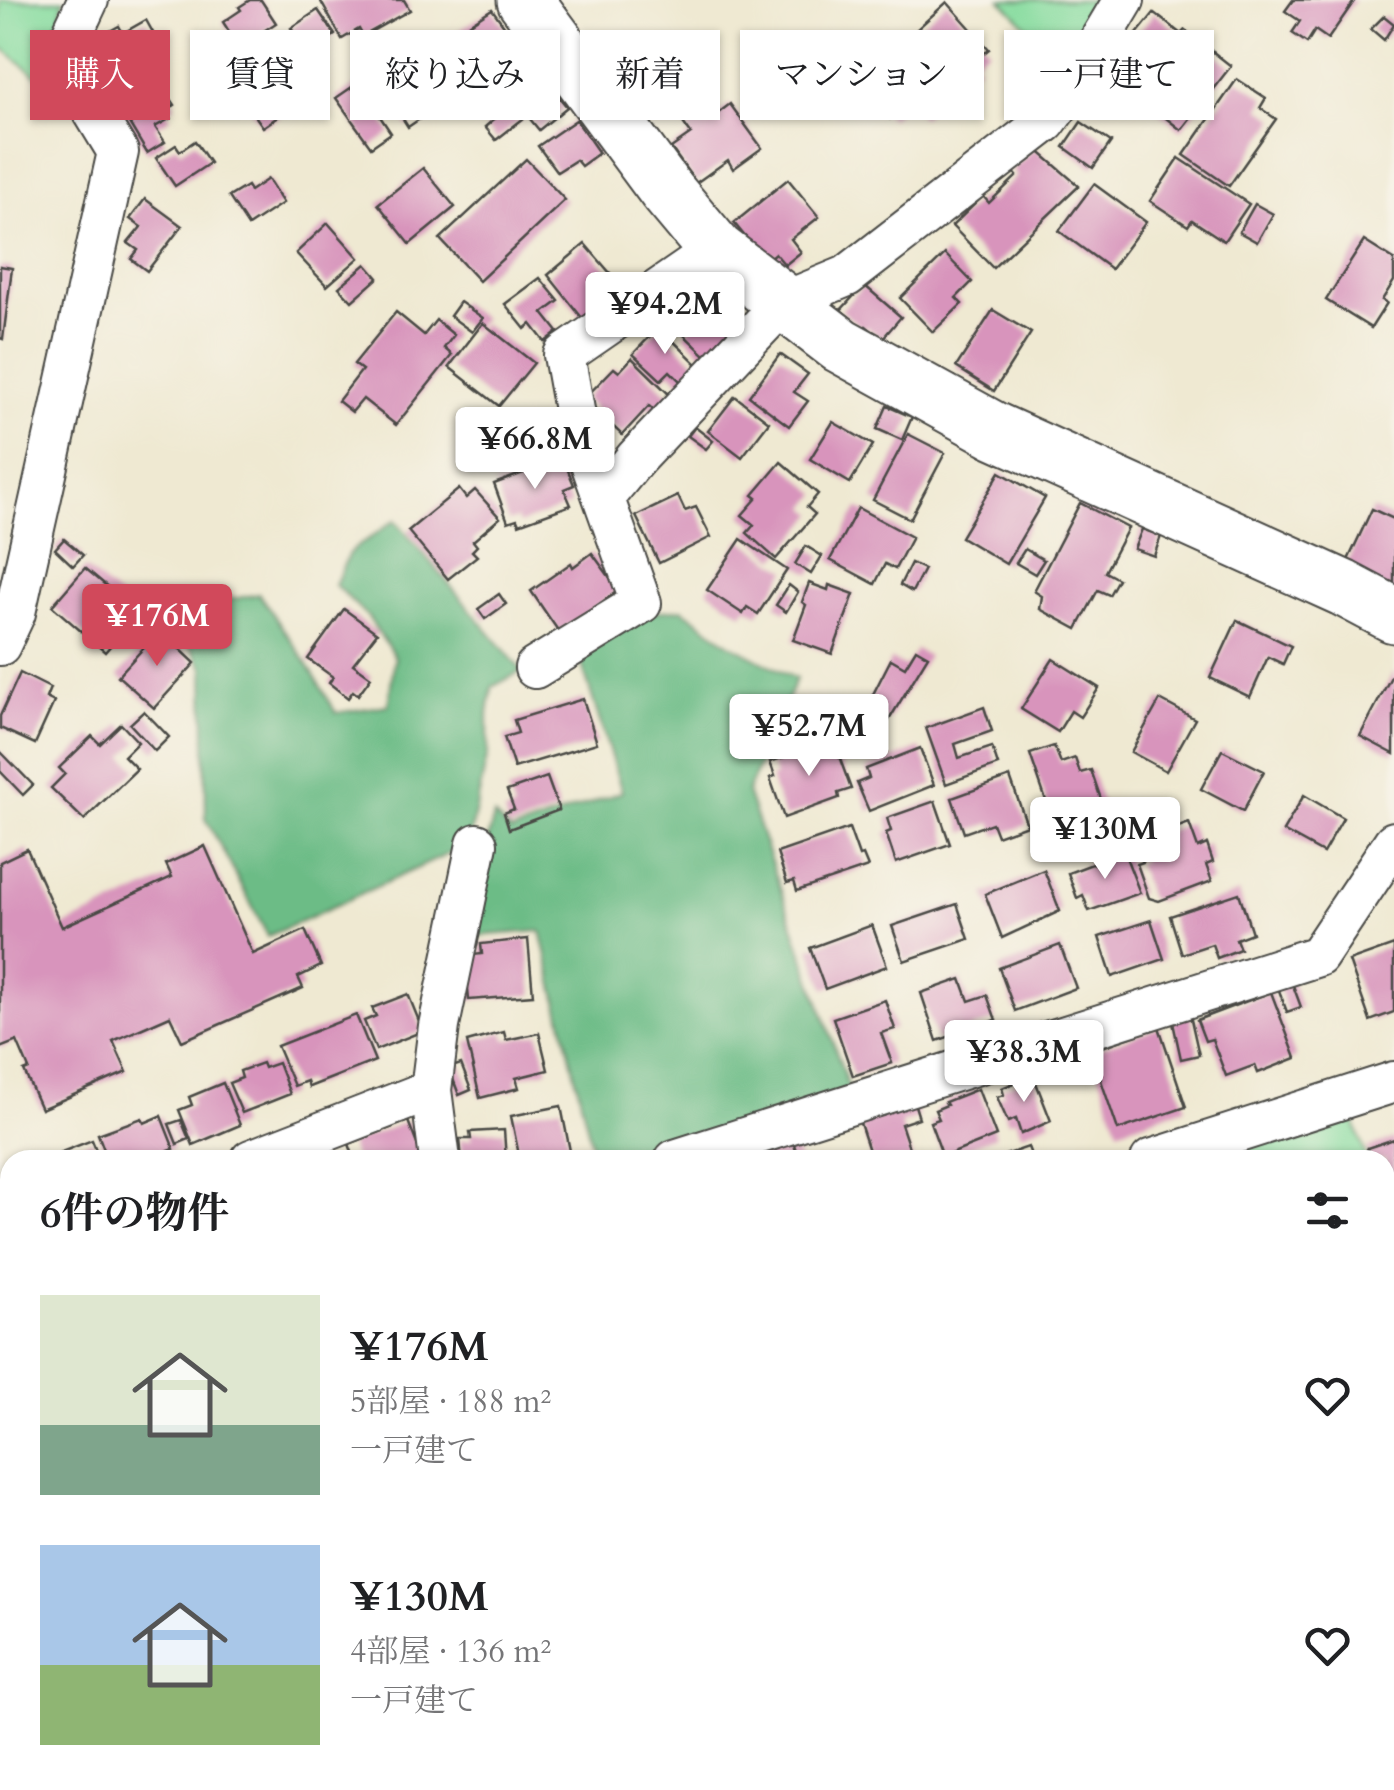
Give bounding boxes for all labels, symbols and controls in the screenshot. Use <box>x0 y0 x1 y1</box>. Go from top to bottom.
chip: 購入 <box>30 30 170 120</box>
chip: 賃貸 <box>190 30 330 120</box>
chip: 絞り込み <box>350 30 560 120</box>
chip: 新着 <box>580 30 720 120</box>
chip: マンション <box>740 30 984 120</box>
chip: 一戸建て <box>1004 30 1214 120</box>
pin: ¥94.2M <box>584 272 746 357</box>
text: ¥94.2M <box>607 282 723 326</box>
pin: ¥66.8M <box>454 407 616 492</box>
text: ¥66.8M <box>477 417 593 461</box>
pin: ¥176M <box>87 584 227 669</box>
text: ¥176M <box>104 594 210 638</box>
pin: ¥52.7M <box>728 694 890 779</box>
text: ¥52.7M <box>751 704 867 748</box>
pin: ¥130M <box>1035 797 1175 882</box>
text: ¥130M <box>1052 807 1158 851</box>
pin: ¥38.3M <box>943 1020 1105 1105</box>
text: ¥38.3M <box>966 1030 1082 1074</box>
icon: filters <box>1300 1183 1355 1238</box>
text: 6件の物件 <box>40 1185 230 1242</box>
text: ¥176M <box>350 1318 489 1375</box>
icon: home <box>120 1335 240 1455</box>
icon: heart <box>1300 1368 1355 1423</box>
text: 5部屋 · 188 m² <box>350 1380 551 1424</box>
text: 一戸建て <box>350 1429 478 1473</box>
text: ¥130M <box>350 1568 489 1625</box>
icon: home <box>120 1585 240 1705</box>
icon: heart <box>1300 1618 1355 1673</box>
text: 4部屋 · 136 m² <box>350 1630 551 1674</box>
text: 一戸建て <box>350 1679 478 1723</box>

